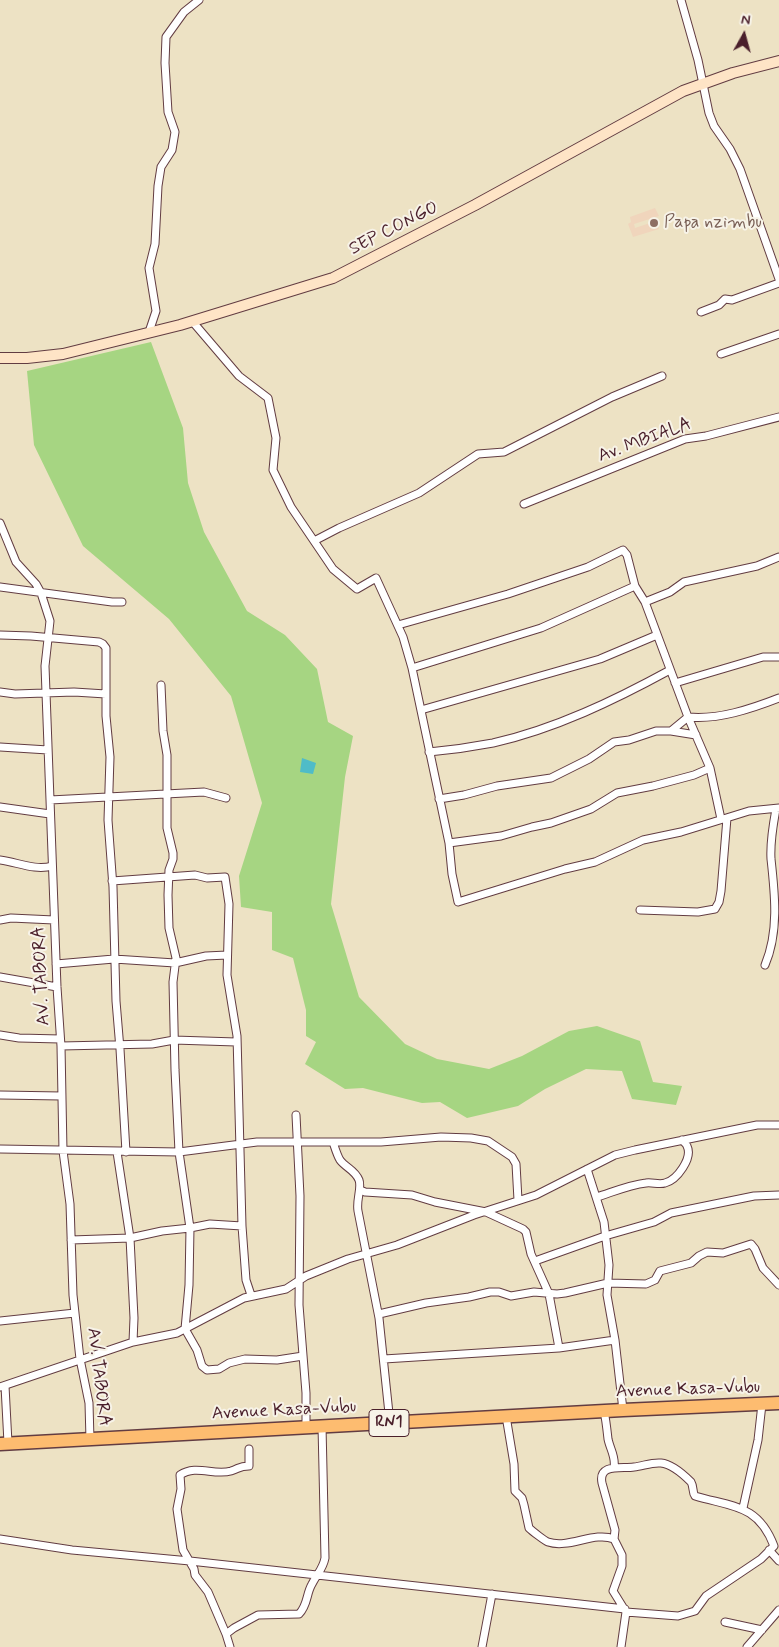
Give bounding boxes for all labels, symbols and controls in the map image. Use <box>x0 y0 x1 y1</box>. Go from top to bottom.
north arrow <box>719 10 769 60</box>
text: N <box>740 11 752 30</box>
street label: SEP CONGO <box>346 197 442 261</box>
place label: Papa nzimbu <box>664 212 762 234</box>
marker: Papa nzimbu <box>648 217 660 229</box>
street label: Av. MBIALA <box>595 414 695 468</box>
street label: AV. TABORA <box>29 926 55 1026</box>
street label: AV. TABORA <box>81 1326 115 1428</box>
street label: Avenue Kasa-Vubu <box>615 1377 761 1403</box>
street label: Avenue Kasa-Vubu <box>211 1396 357 1426</box>
road number: RN1 <box>369 1410 409 1436</box>

